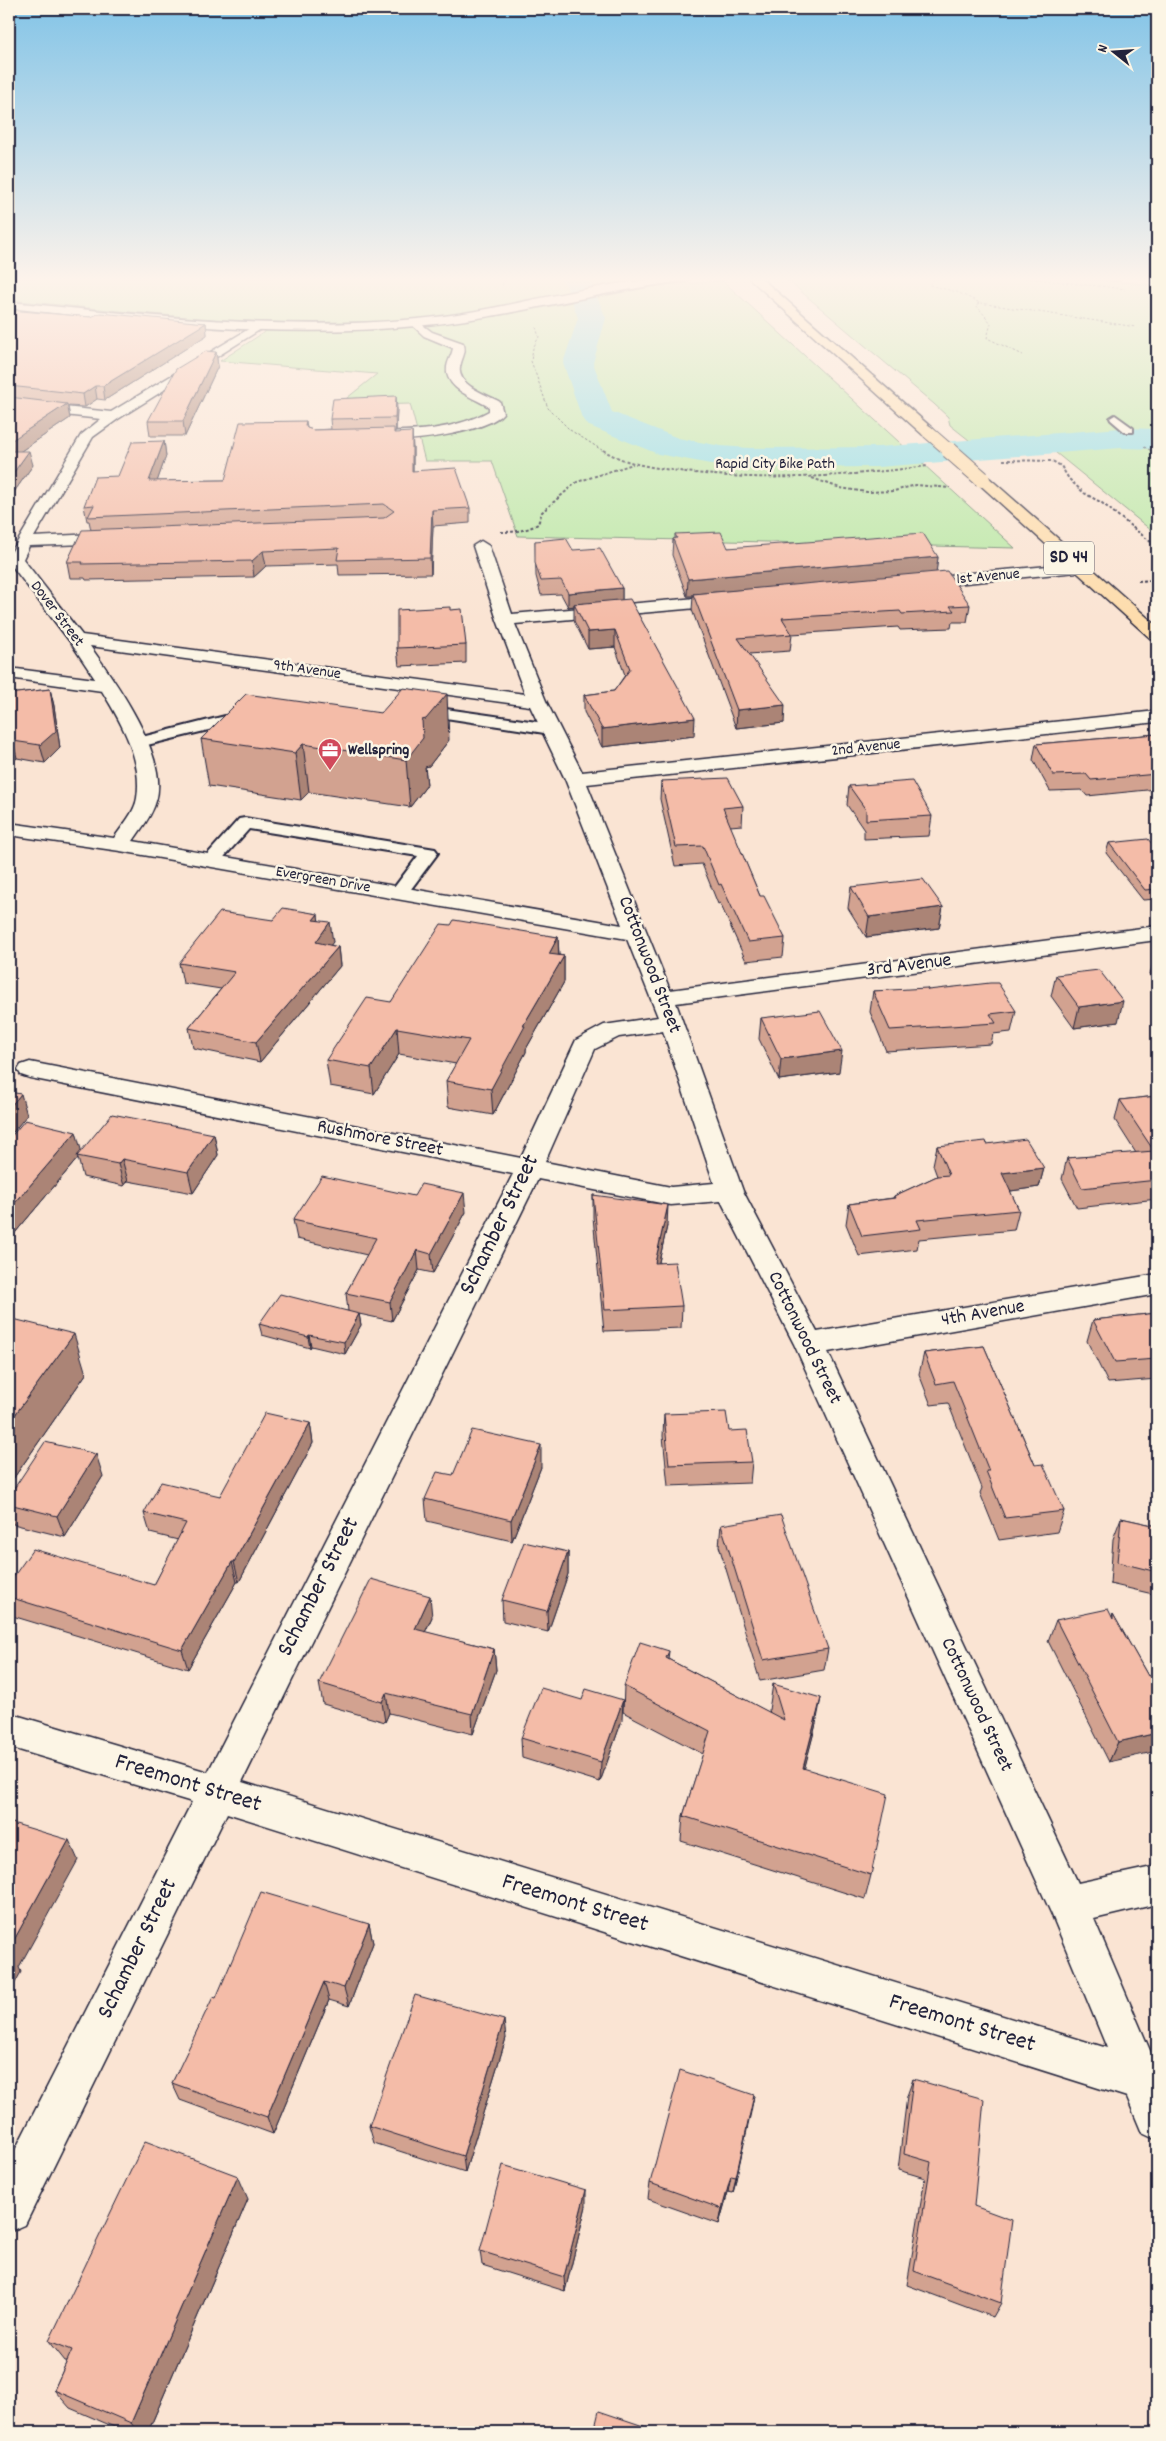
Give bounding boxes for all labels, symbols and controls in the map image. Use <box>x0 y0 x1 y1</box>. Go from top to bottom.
north arrow <box>1088 28 1138 78</box>
text: N <box>1093 42 1114 55</box>
street label: Rapid City Bike Path <box>715 453 835 476</box>
road number: SD 44 <box>1044 542 1094 574</box>
street label: 1st Avenue <box>955 563 1021 591</box>
street label: Dover Street <box>24 576 90 652</box>
street label: 9th Avenue <box>272 654 342 686</box>
street label: 2nd Avenue <box>830 733 902 763</box>
office icon: Wellspring <box>317 737 343 771</box>
place label: Wellspring <box>348 739 409 762</box>
street label: Evergreen Drive <box>274 860 372 900</box>
street label: Cottonwood Street <box>610 892 688 1038</box>
street label: 3rd Avenue <box>865 947 953 985</box>
street label: Rushmore Street <box>315 1113 445 1165</box>
street label: Schamber Street <box>451 1149 549 1301</box>
street label: Cottonwood Street <box>760 1267 848 1409</box>
street label: 4th Avenue <box>939 1293 1027 1335</box>
street label: Schamber Street <box>269 1511 369 1663</box>
street label: Cottonwood Street <box>933 1633 1019 1777</box>
street label: Freemont Street <box>111 1746 266 1822</box>
street label: Freemont Street <box>498 1866 653 1942</box>
street label: Schamber Street <box>89 1873 187 2025</box>
street label: Freemont Street <box>885 1986 1040 2062</box>

